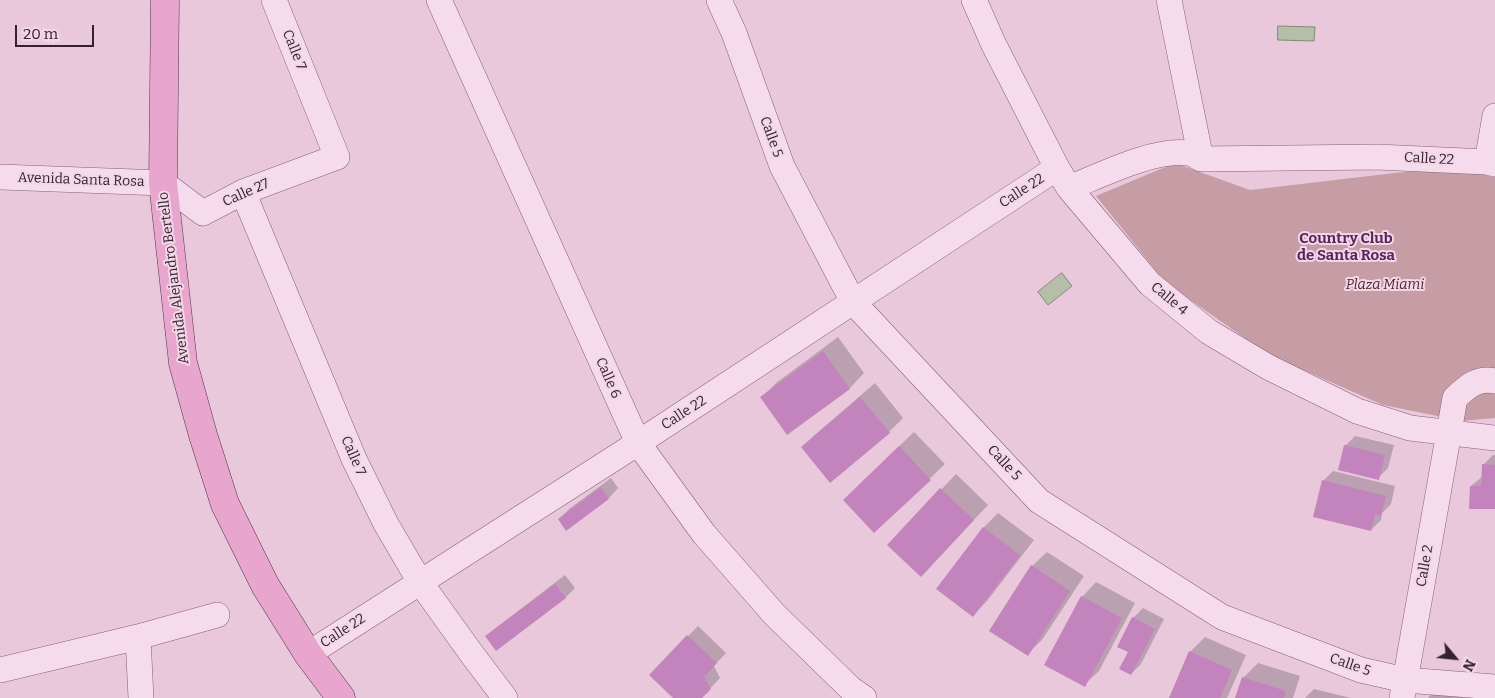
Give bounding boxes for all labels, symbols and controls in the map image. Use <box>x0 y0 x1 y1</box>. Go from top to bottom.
scale bar <box>18 15 96 47</box>
text: 20 m <box>23 25 58 43</box>
street label: Calle 7 <box>278 27 310 73</box>
street label: Calle 5 <box>756 114 786 160</box>
street label: Calle 22 <box>1404 149 1454 169</box>
street label: Avenida Santa Rosa <box>17 169 145 191</box>
street label: Calle 22 <box>996 170 1048 212</box>
street label: Calle 27 <box>220 175 272 211</box>
street label: Avenida Alejandro Bertello <box>155 191 193 365</box>
district label: Country Club de Santa Rosa <box>1297 230 1395 265</box>
park label: Plaza Miami <box>1346 277 1424 293</box>
street label: Calle 4 <box>1147 279 1191 319</box>
street label: Calle 6 <box>592 355 624 401</box>
street label: Calle 22 <box>658 392 710 434</box>
street label: Calle 7 <box>337 433 369 479</box>
street label: Calle 5 <box>983 442 1025 484</box>
street label: Calle 2 <box>1413 544 1437 588</box>
street label: Calle 22 <box>317 610 369 652</box>
north arrow <box>1430 633 1480 683</box>
street label: Calle 5 <box>1327 650 1373 680</box>
text: N <box>1459 657 1479 674</box>

